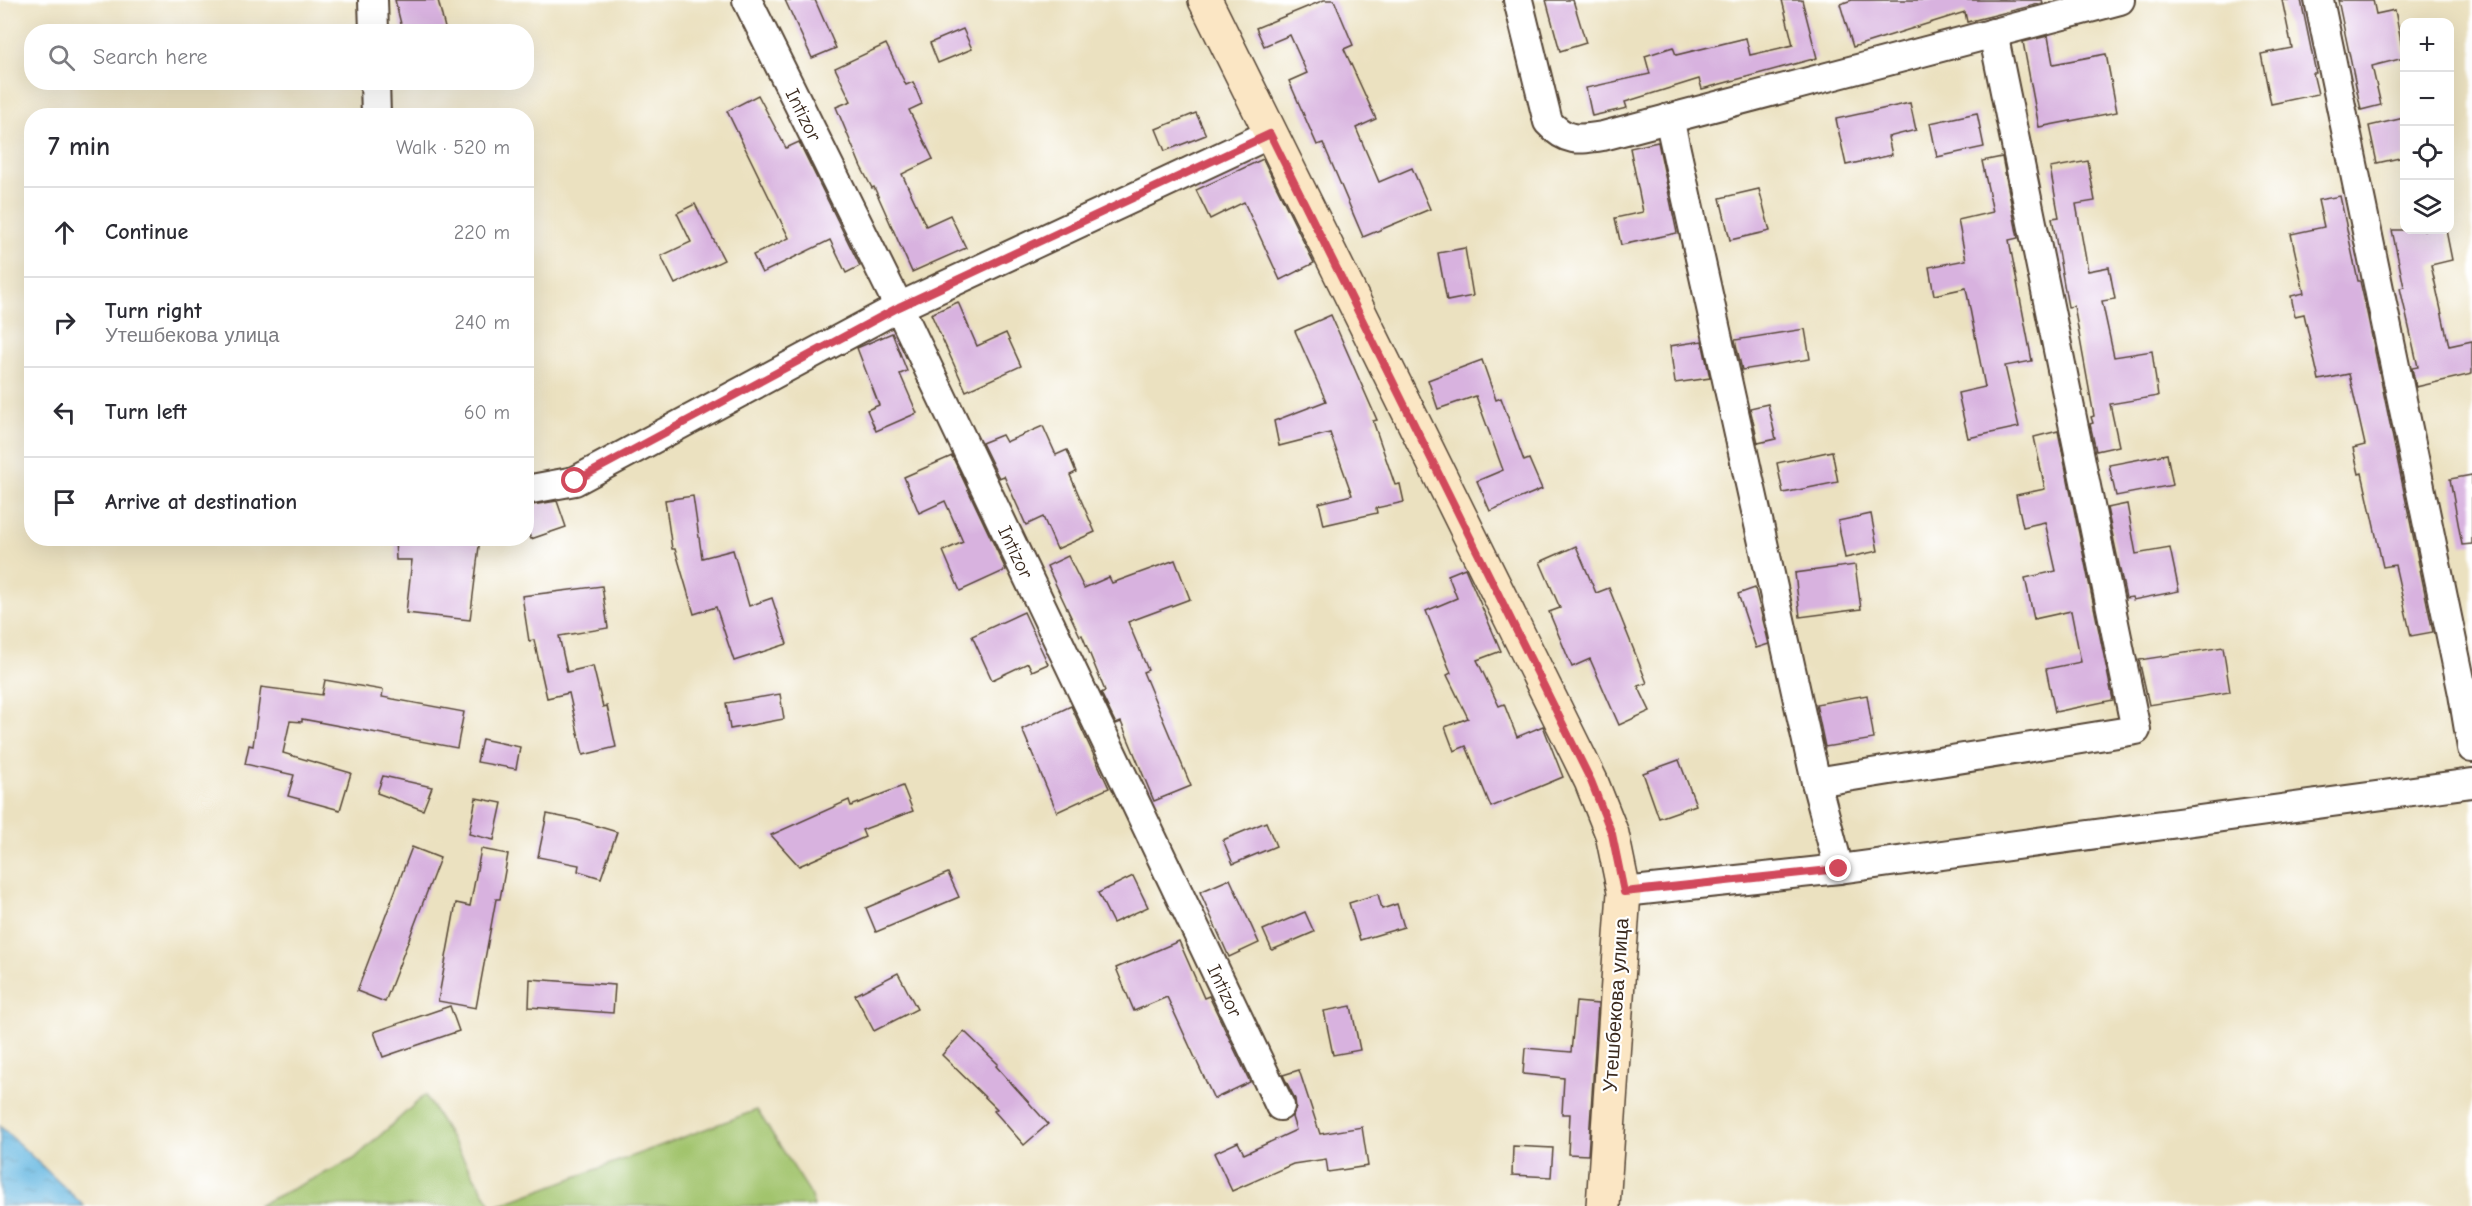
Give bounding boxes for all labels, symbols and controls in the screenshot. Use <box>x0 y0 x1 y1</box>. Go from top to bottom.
map controls <box>2400 18 2454 234</box>
button: + <box>2400 18 2454 72</box>
search box <box>24 24 534 90</box>
icon: search <box>45 41 78 74</box>
text: Search here <box>93 44 208 70</box>
button: − <box>2400 72 2454 126</box>
street label: Intizor <box>781 85 827 145</box>
button: locate <box>2400 126 2454 180</box>
text: 7 min <box>48 132 110 162</box>
text: Walk · 520 m <box>396 136 510 159</box>
button: layers <box>2400 180 2454 234</box>
icon: ahead <box>48 216 81 249</box>
text: Continue <box>105 219 188 245</box>
text: 220 m <box>454 221 510 244</box>
text: Turn right <box>105 298 202 324</box>
icon: right <box>48 306 81 339</box>
text: 240 m <box>455 311 510 334</box>
text: Утешбекова улица <box>105 324 279 347</box>
icon: left <box>48 396 81 429</box>
text: Turn left <box>105 399 187 425</box>
text: 60 m <box>464 401 510 424</box>
route start <box>561 467 587 493</box>
icon: arrive <box>48 486 81 519</box>
text: Arrive at destination <box>105 489 297 515</box>
street label: Intizor <box>993 522 1038 582</box>
route end <box>1825 855 1851 881</box>
street label: Утешбекова улица <box>1598 916 1634 1093</box>
street label: Intizor <box>1203 960 1247 1021</box>

